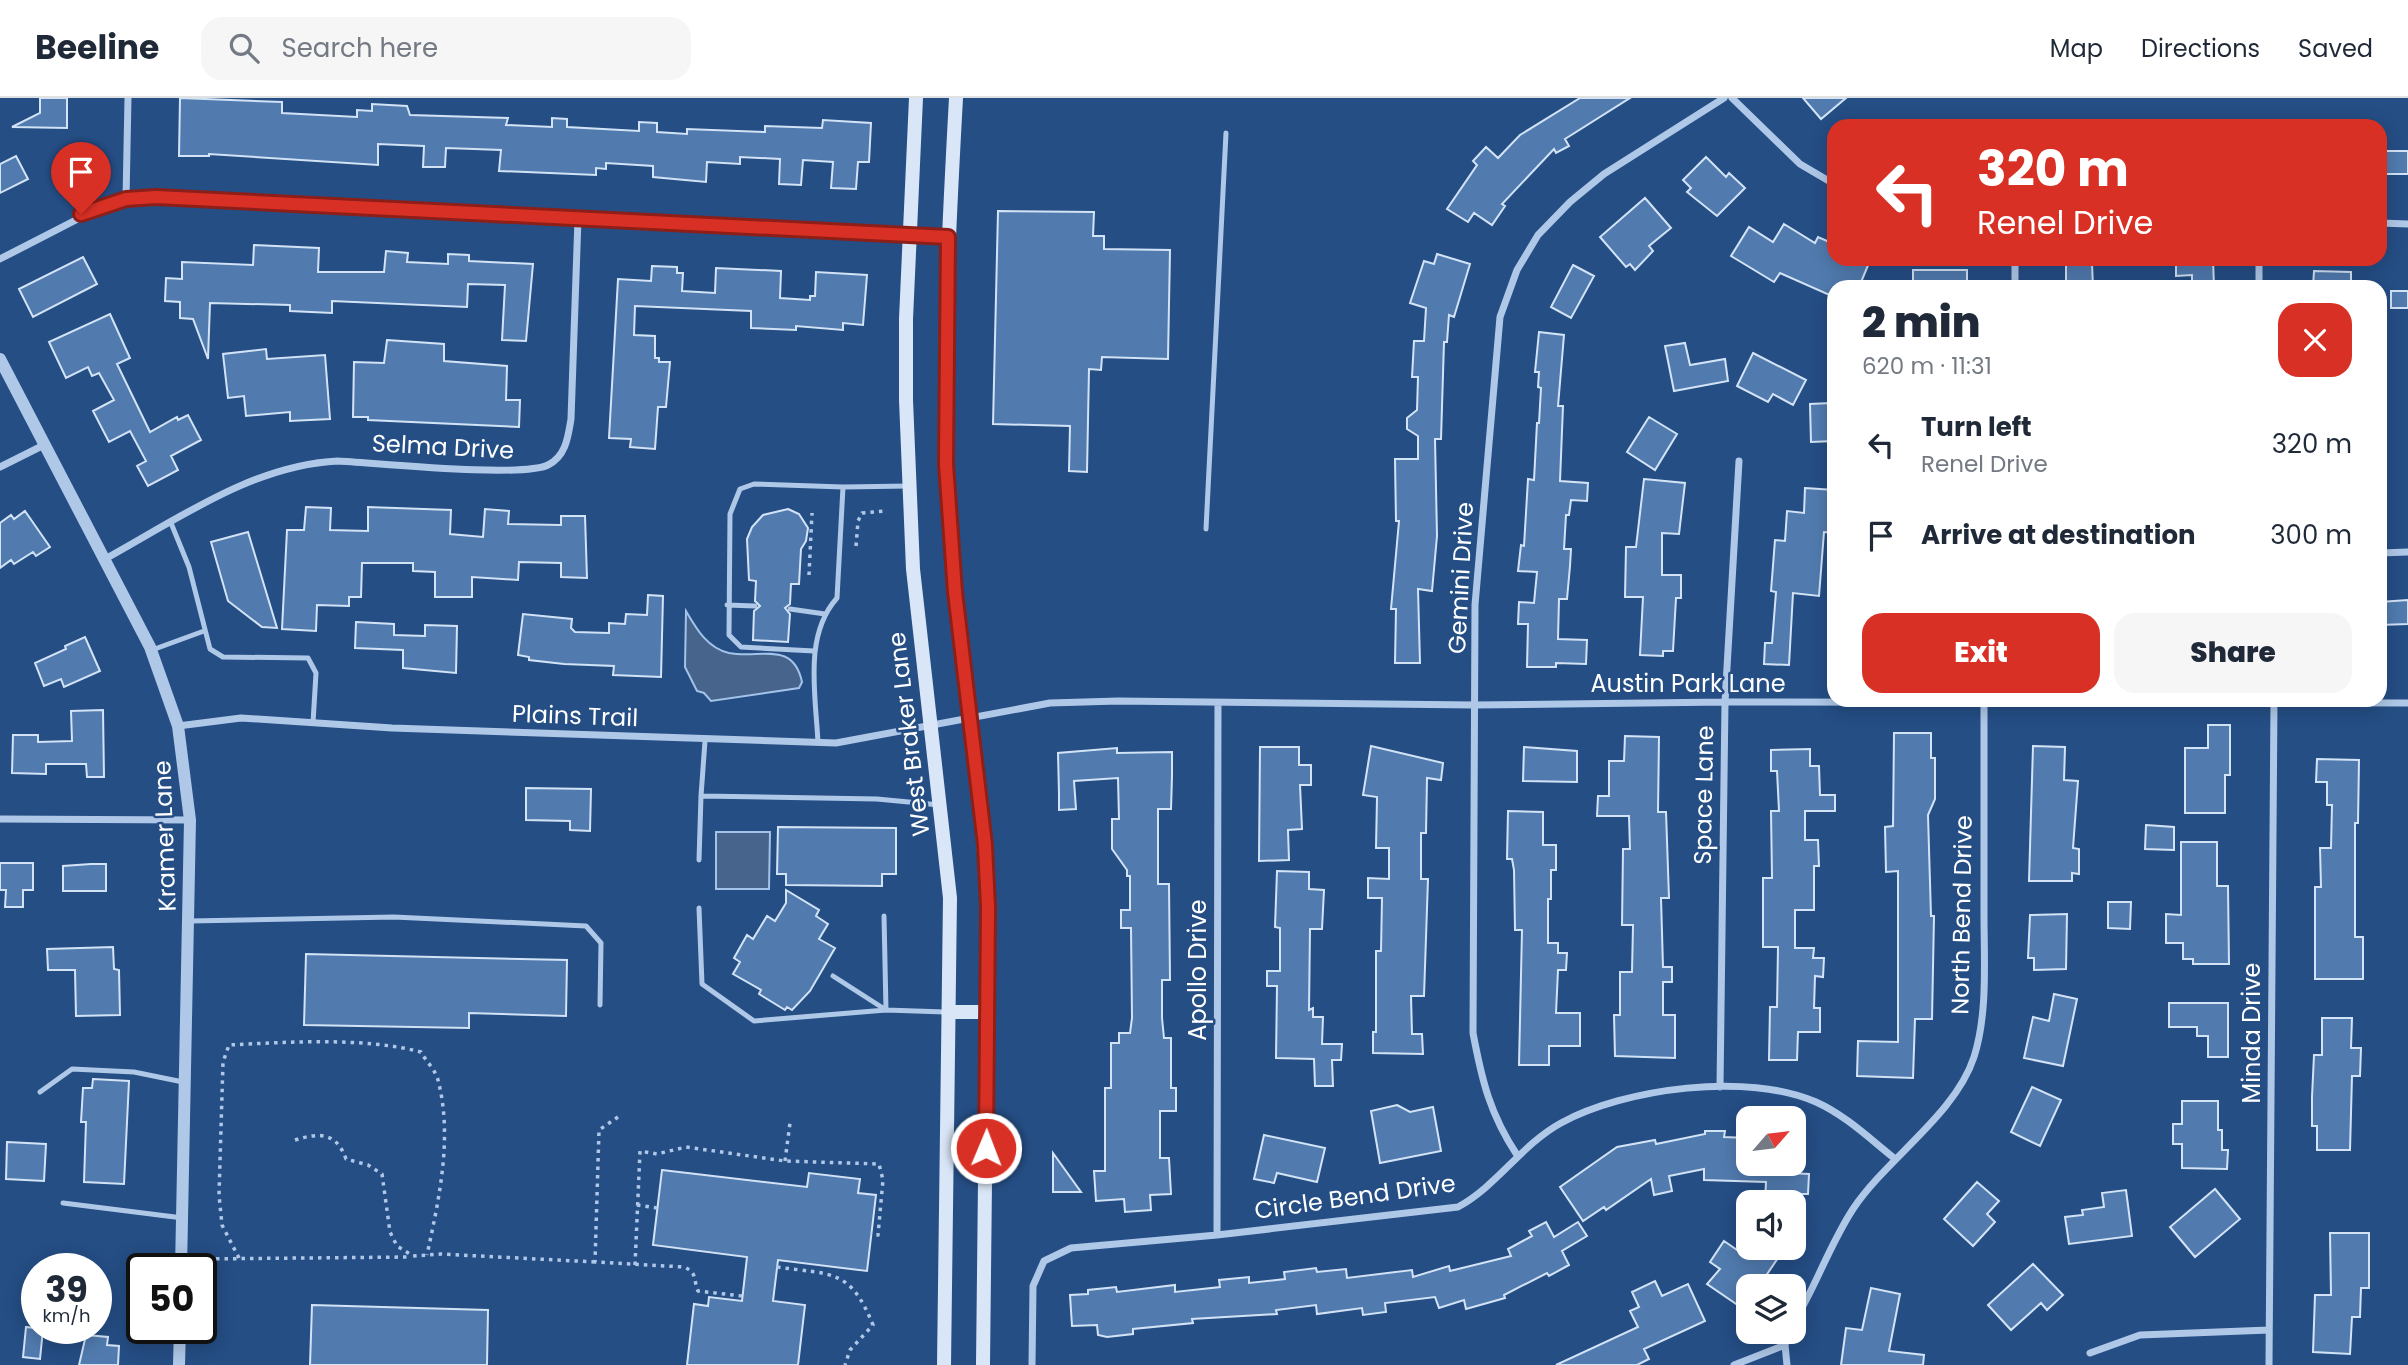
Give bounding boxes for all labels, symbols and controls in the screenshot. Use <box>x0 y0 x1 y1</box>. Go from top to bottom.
search box <box>201 17 691 80</box>
text: Beeline <box>35 24 159 71</box>
icon: search <box>225 29 263 67</box>
text: Search here <box>281 30 438 66</box>
text: Map <box>2050 32 2103 65</box>
text: Directions <box>2141 32 2260 65</box>
text: Saved <box>2298 32 2373 65</box>
text: 320 m <box>1977 135 2129 203</box>
pin <box>51 142 111 214</box>
icon: left <box>1862 147 1953 238</box>
icon: arrive <box>62 153 100 191</box>
text: Renel Drive <box>1977 200 2153 245</box>
text: 2 min <box>1862 293 1980 352</box>
button: close <box>2278 303 2352 377</box>
text: 620 m · 11:31 <box>1862 350 1992 382</box>
text: Turn left <box>1921 409 2032 445</box>
street label: Selma Drive <box>371 426 515 467</box>
icon: left <box>1862 426 1900 464</box>
text: 320 m <box>2272 426 2352 462</box>
text: Renel Drive <box>1921 448 2048 480</box>
street label: Gemini Drive <box>1440 501 1481 655</box>
icon: arrive <box>1862 517 1900 555</box>
text: Arrive at destination <box>1921 517 2196 553</box>
text: 300 m <box>2270 517 2352 553</box>
button: Exit <box>1862 613 2100 693</box>
button: Share <box>2114 613 2352 693</box>
street label: West Braker Lane <box>880 630 937 838</box>
street label: Austin Park Lane <box>1590 667 1786 700</box>
street label: Plains Trail <box>511 697 639 734</box>
street label: Space Lane <box>1686 725 1721 865</box>
street label: Kramer Lane <box>145 760 184 912</box>
street label: North Bend Drive <box>1943 815 1980 1015</box>
street label: Apollo Drive <box>1181 899 1214 1041</box>
street label: Minda Drive <box>2235 963 2268 1103</box>
north arrow <box>1736 1106 1806 1176</box>
map controls <box>1736 1106 1806 1344</box>
position arrow <box>949 1111 1023 1185</box>
street label: Circle Bend Drive <box>1252 1166 1458 1227</box>
button: sound <box>1736 1190 1806 1260</box>
speed limit sign: 50 <box>126 1253 217 1344</box>
text: 39 <box>45 1265 88 1314</box>
button: layers <box>1736 1274 1806 1344</box>
text: km/h <box>43 1303 90 1328</box>

